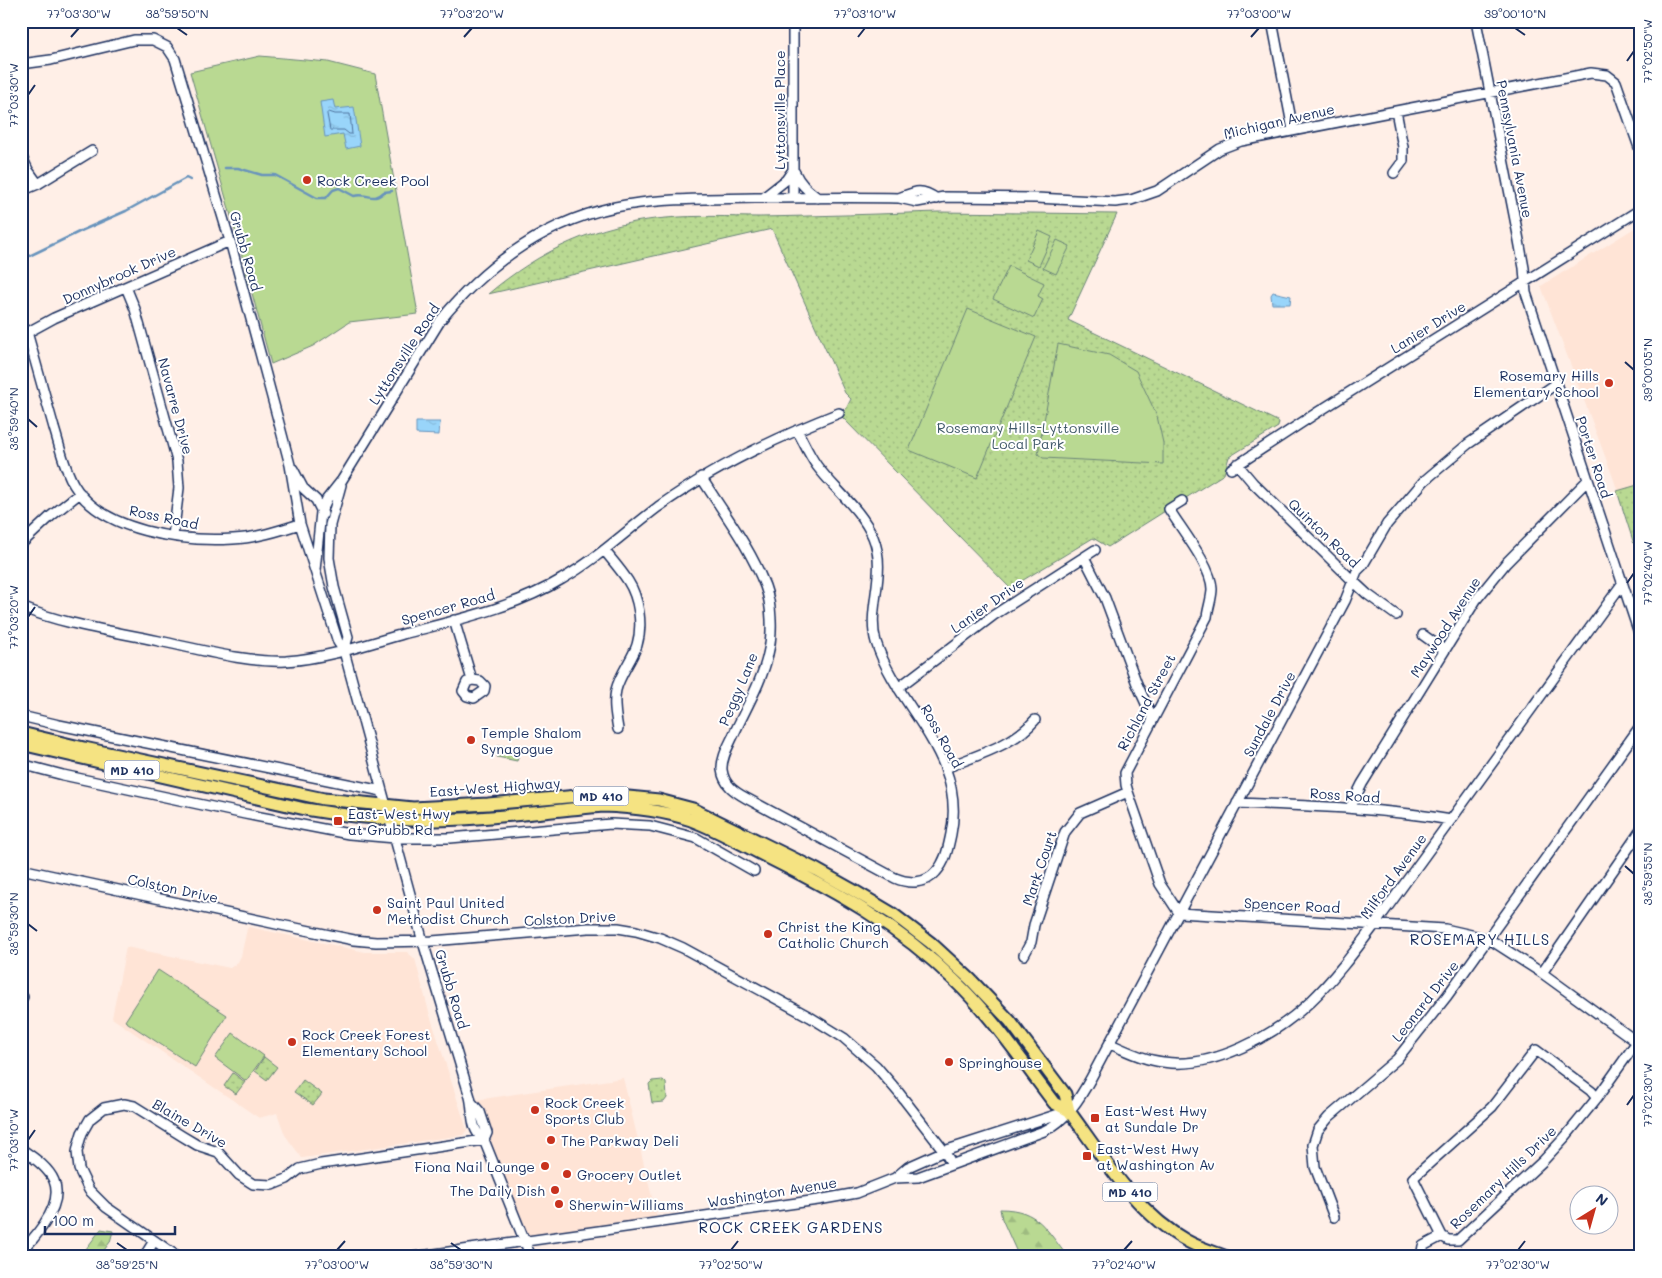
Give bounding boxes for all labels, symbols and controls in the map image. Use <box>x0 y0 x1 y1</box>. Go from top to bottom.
text: 77°03'30"W <box>47 5 111 21</box>
text: 38°59'50"N <box>145 5 209 21</box>
text: 77°03'20"W <box>440 5 504 21</box>
text: 77°03'10"W <box>834 5 896 21</box>
text: 77°03'00"W <box>1227 5 1291 21</box>
text: 39°00'10"N <box>1484 5 1546 21</box>
text: 77°02'50"W <box>1639 19 1655 83</box>
street label: Lyttonsville Place <box>770 50 789 170</box>
text: 77°03'30"W <box>5 63 21 127</box>
street label: Pennsylvania Avenue <box>1492 78 1538 220</box>
street label: Michigan Avenue <box>1222 99 1336 143</box>
place label: Rock Creek Pool <box>317 171 429 190</box>
marker: Rock Creek Pool <box>301 174 313 186</box>
street label: Grubb Road <box>226 209 267 293</box>
street label: Donnybrook Drive <box>59 241 179 309</box>
street label: Lanier Drive <box>1387 296 1469 358</box>
street label: Lyttonsville Road <box>364 300 444 408</box>
text: 39°00'05"N <box>1639 338 1655 402</box>
street label: Navarre Drive <box>154 356 198 456</box>
place label: Rosemary Hills Elementary School <box>1473 366 1599 401</box>
marker: Rosemary Hills Elementary School <box>1603 377 1615 389</box>
text: 38°59'40"N <box>5 387 21 451</box>
street label: Porter Road <box>1572 414 1616 501</box>
park label: Rosemary Hills-Lyttonsville Local Park <box>937 418 1119 453</box>
street label: Quinton Road <box>1284 494 1364 572</box>
street label: Ross Road <box>128 500 200 534</box>
text: 77°02'40"W <box>1639 541 1655 605</box>
street label: Lanier Drive <box>947 573 1027 637</box>
street label: Maywood Avenue <box>1405 573 1485 681</box>
text: 77°03'20"W <box>5 585 21 649</box>
street label: Spencer Road <box>399 585 497 629</box>
street label: Peggy Lane <box>714 649 762 729</box>
street label: Richland Street <box>1112 650 1180 754</box>
street label: Sundale Drive <box>1238 668 1300 760</box>
street label: Ross Road <box>917 701 967 771</box>
place label: Temple Shalom Synagogue <box>481 723 581 758</box>
marker: Temple Shalom Synagogue <box>465 734 477 746</box>
road number: MD 410 <box>104 760 160 780</box>
street label: East-West Highway <box>429 773 561 801</box>
street label: Ross Road <box>1309 783 1381 807</box>
road number: MD 410 <box>574 786 628 806</box>
place label: East-West Hwy at Grubb Rd <box>348 804 450 839</box>
marker: East-West Hwy at Grubb Rd <box>332 815 344 827</box>
street label: Mark Court <box>1017 828 1061 908</box>
street label: Milford Avenue <box>1355 829 1431 923</box>
text: 38°59'55"N <box>1639 843 1655 905</box>
street label: Colston Drive <box>126 869 220 907</box>
text: 38°59'30"N <box>5 892 21 956</box>
place label: Saint Paul United Methodist Church <box>387 893 509 928</box>
street label: Spencer Road <box>1243 893 1341 917</box>
marker: Saint Paul United Methodist Church <box>371 904 383 916</box>
street label: Colston Drive <box>523 906 617 930</box>
place label: Christ the King Catholic Church <box>778 917 888 952</box>
marker: Christ the King Catholic Church <box>762 928 774 940</box>
district label: ROSEMARY HILLS <box>1410 929 1550 949</box>
street label: Grubb Road <box>431 947 473 1031</box>
street label: Leonard Drive <box>1387 956 1463 1046</box>
place label: Rock Creek Forest Elementary School <box>302 1025 430 1060</box>
marker: Rock Creek Forest Elementary School <box>286 1036 298 1048</box>
place label: Springhouse <box>959 1053 1042 1072</box>
marker: Springhouse <box>943 1056 955 1068</box>
text: 77°02'30"W <box>1639 1063 1655 1127</box>
place label: Rock Creek Sports Club <box>545 1093 624 1128</box>
street label: Blaine Drive <box>149 1094 231 1152</box>
place label: East-West Hwy at Sundale Dr <box>1105 1101 1207 1136</box>
marker: Rock Creek Sports Club <box>529 1104 541 1116</box>
text: 77°03'10"W <box>5 1109 21 1171</box>
marker: East-West Hwy at Sundale Dr <box>1089 1112 1101 1124</box>
street label: Rosemary Hills Drive <box>1446 1121 1560 1233</box>
place label: The Parkway Deli <box>561 1131 679 1150</box>
marker: The Parkway Deli <box>545 1134 557 1146</box>
place label: East-West Hwy at Washington Av <box>1097 1139 1215 1174</box>
marker: East-West Hwy at Washington Av <box>1081 1150 1093 1162</box>
place label: Fiona Nail Lounge <box>414 1157 535 1176</box>
marker: Fiona Nail Lounge <box>539 1160 551 1172</box>
place label: Grocery Outlet <box>577 1165 682 1184</box>
marker: Grocery Outlet <box>561 1168 573 1180</box>
street label: Washington Avenue <box>706 1172 838 1212</box>
place label: The Daily Dish <box>450 1181 545 1200</box>
road number: MD 410 <box>1102 1182 1158 1202</box>
marker: The Daily Dish <box>549 1184 561 1196</box>
north arrow <box>1570 1186 1620 1236</box>
text: N <box>1592 1188 1612 1210</box>
place label: Sherwin-Williams <box>569 1195 684 1214</box>
marker: Sherwin-Williams <box>553 1198 565 1210</box>
scale bar <box>45 1203 175 1235</box>
text: 100 m <box>52 1210 94 1230</box>
district label: ROCK CREEK GARDENS <box>698 1217 884 1237</box>
text: 38°59'25"N <box>96 1256 158 1272</box>
text: 77°03'00"W <box>305 1256 369 1272</box>
text: 38°59'30"N <box>429 1256 493 1272</box>
text: 77°02'50"W <box>699 1256 763 1272</box>
text: 77°02'40"W <box>1092 1256 1156 1272</box>
text: 77°02'30"W <box>1486 1256 1550 1272</box>

